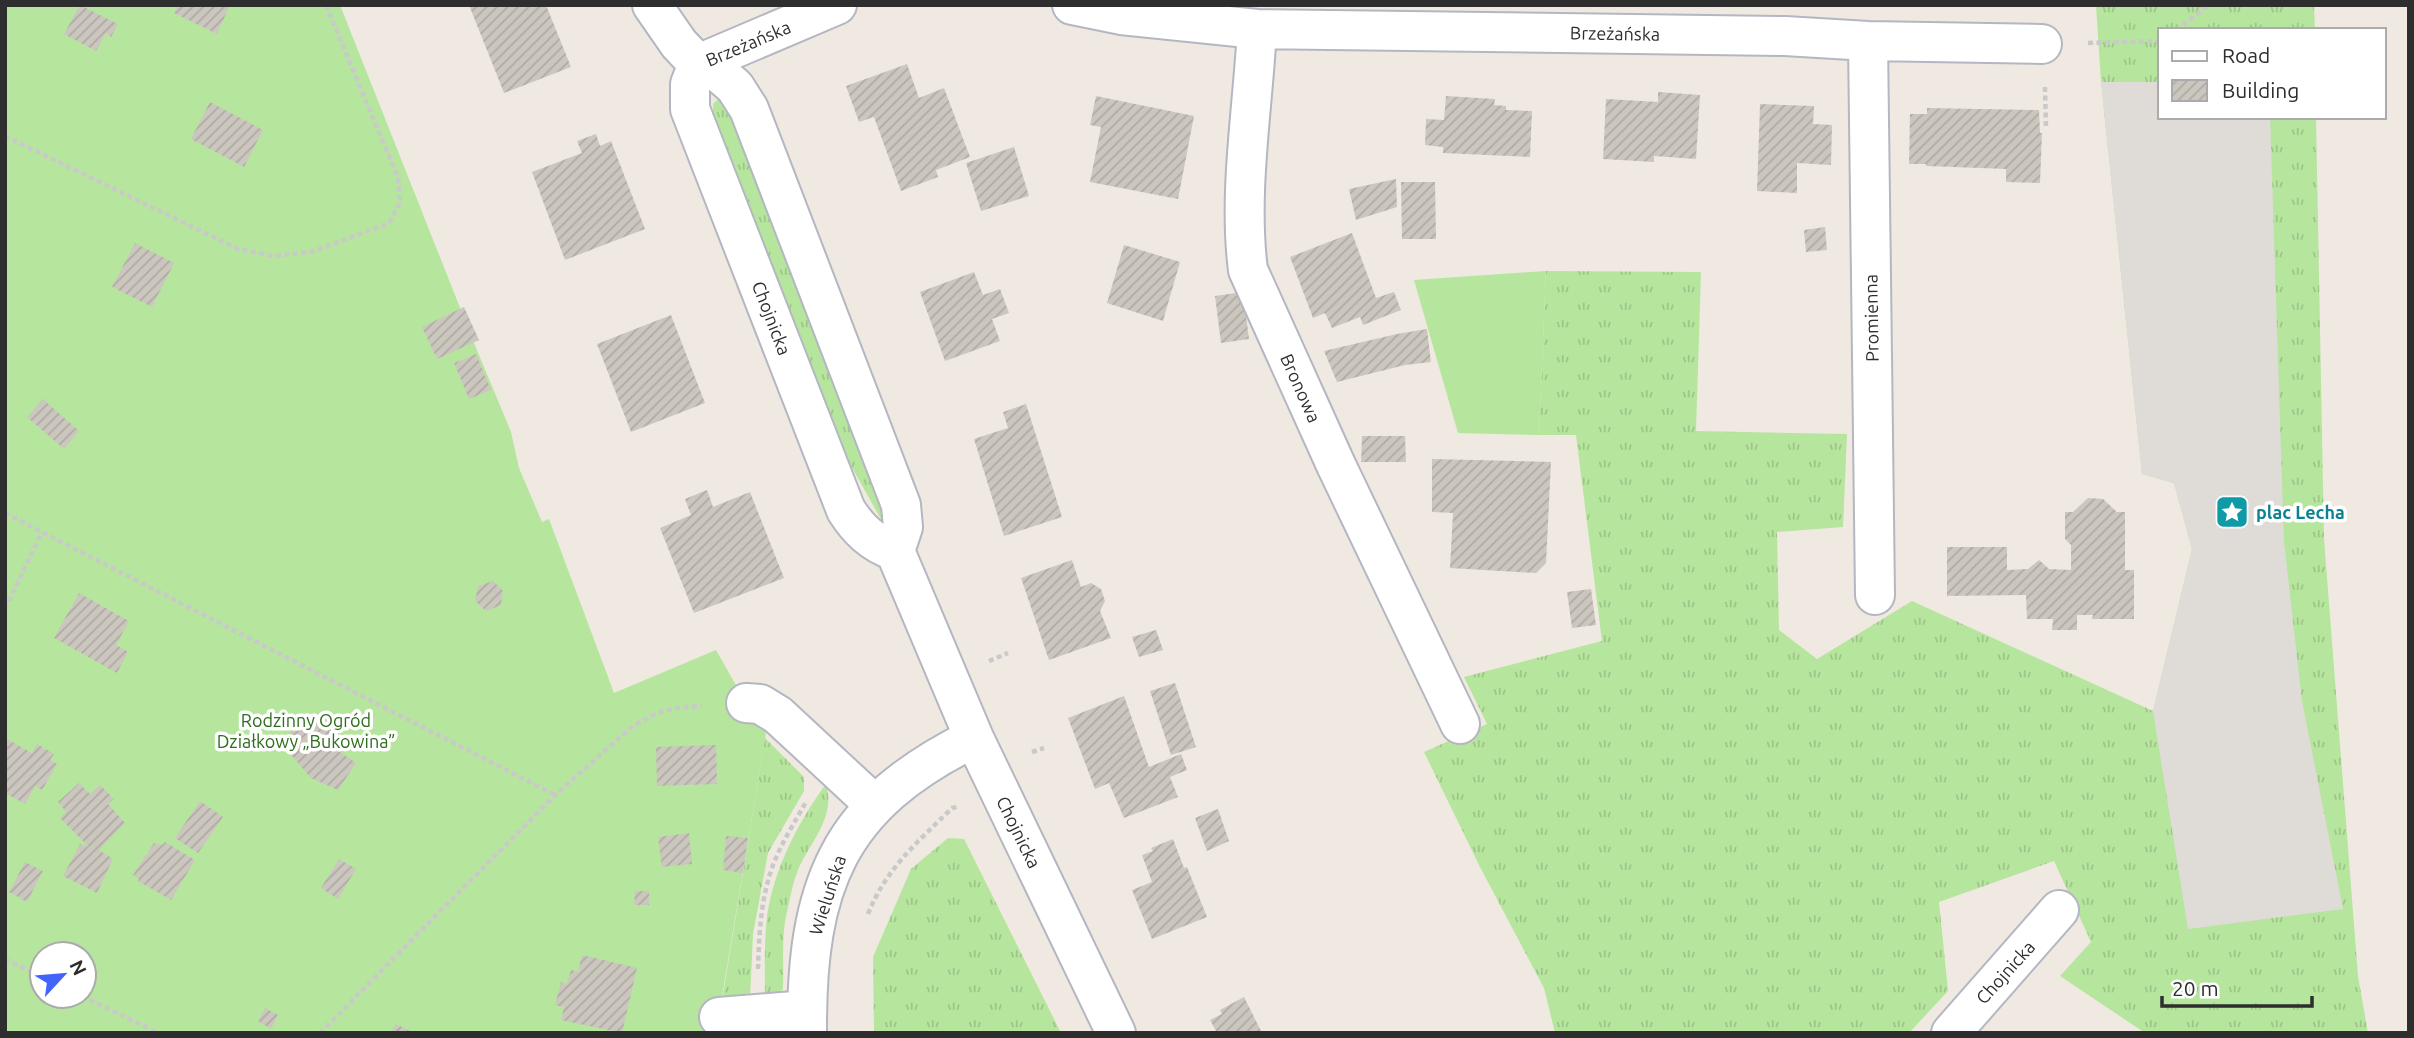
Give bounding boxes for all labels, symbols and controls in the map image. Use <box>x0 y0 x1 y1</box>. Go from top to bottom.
street label: Brzeżańska <box>703 16 793 70</box>
street label: Brzeżańska <box>1570 22 1660 44</box>
legend <box>2158 28 2386 119</box>
text: Road <box>2222 43 2270 67</box>
text: Building <box>2222 78 2299 102</box>
street label: Promienna <box>1860 274 1882 362</box>
street label: Chojnicka <box>749 278 795 358</box>
street label: Bronowa <box>1277 351 1325 425</box>
place icon: plac Lecha <box>2213 493 2251 531</box>
place label: plac Lecha <box>2256 502 2345 522</box>
park label: Rodzinny Ogród Działkowy „Bukowina” <box>217 710 395 751</box>
street label: Chojnicka <box>993 793 1045 871</box>
street label: Wieluńska <box>805 853 849 937</box>
street label: Chojnicka <box>1972 936 2038 1008</box>
north arrow <box>28 940 98 1010</box>
text: N <box>65 956 91 979</box>
scale bar <box>2162 964 2312 1008</box>
text: 20 m <box>2172 976 2219 1000</box>

